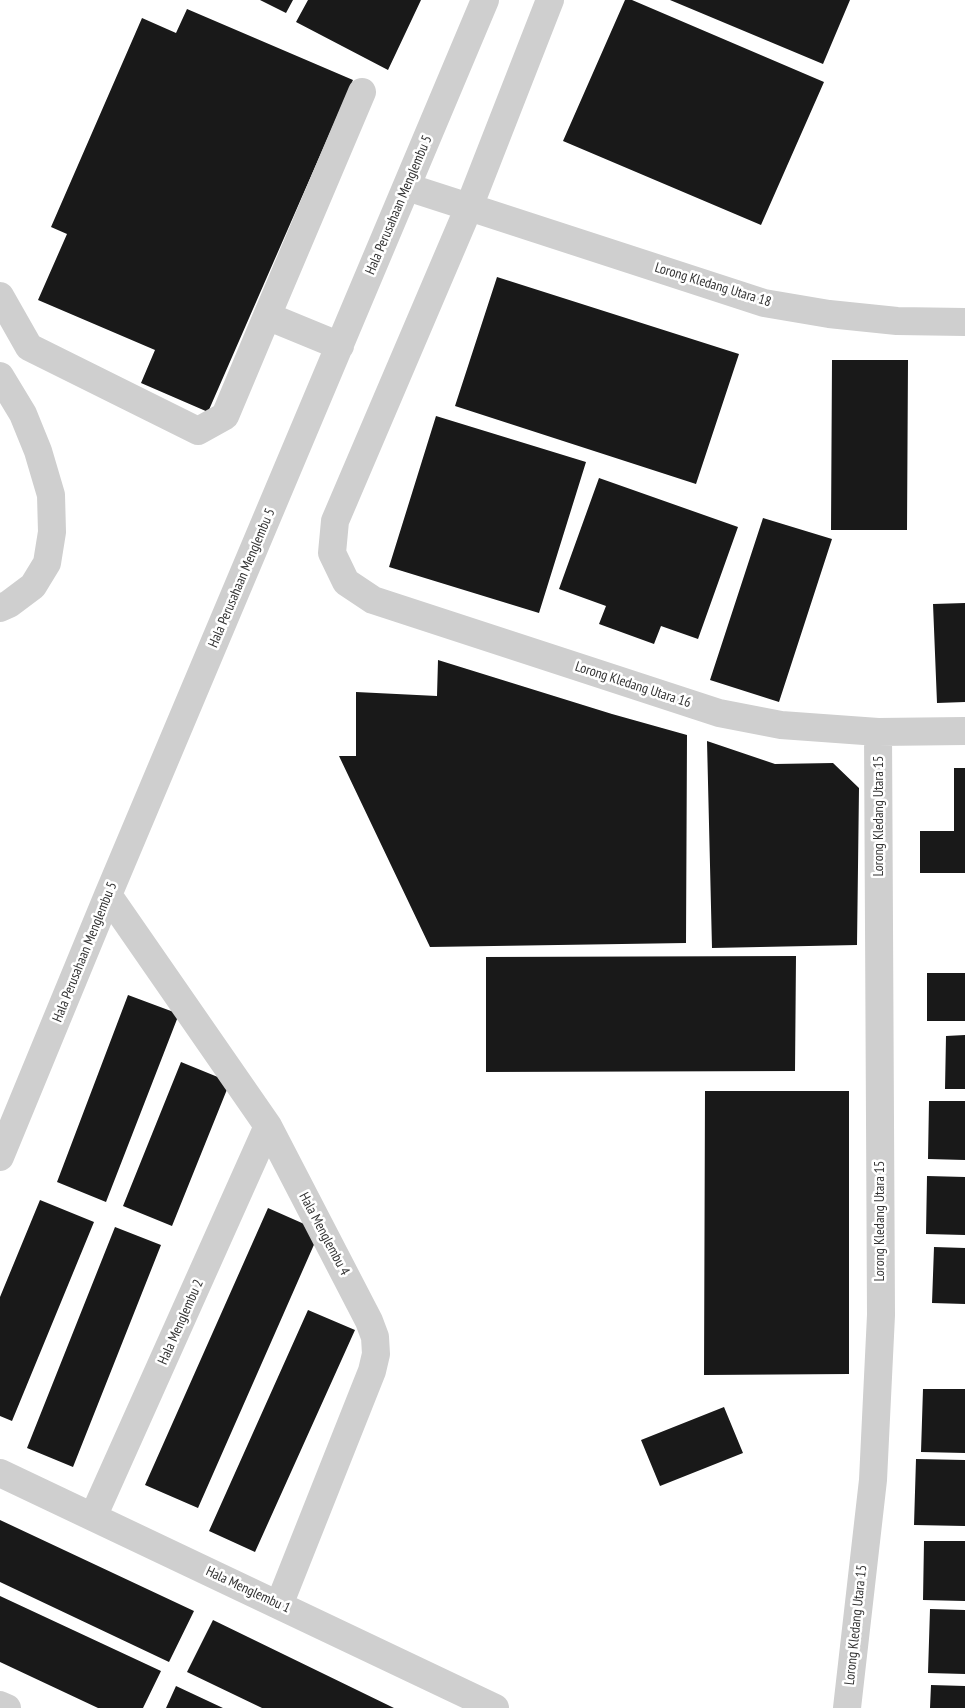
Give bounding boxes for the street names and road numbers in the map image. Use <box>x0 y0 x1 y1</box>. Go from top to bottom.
street label: Hala Perusahaan Menglembu 5 <box>362 133 436 277</box>
street label: Lorong Kledang Utara 18 <box>653 259 773 311</box>
street label: Hala Perusahaan Menglembu 5 <box>205 506 279 650</box>
street label: Lorong Kledang Utara 16 <box>573 658 693 712</box>
street label: Lorong Kledang Utara 15 <box>871 756 887 876</box>
street label: Hala Perusahaan Menglembu 5 <box>49 879 121 1025</box>
street label: Lorong Kledang Utara 15 <box>872 1161 888 1281</box>
street label: Hala Menglembu 4 <box>295 1190 353 1278</box>
street label: Hala Menglembu 2 <box>155 1277 207 1367</box>
street label: Hala Menglembu 1 <box>203 1563 293 1617</box>
street label: Lorong Kledang Utara 15 <box>841 1564 871 1686</box>

